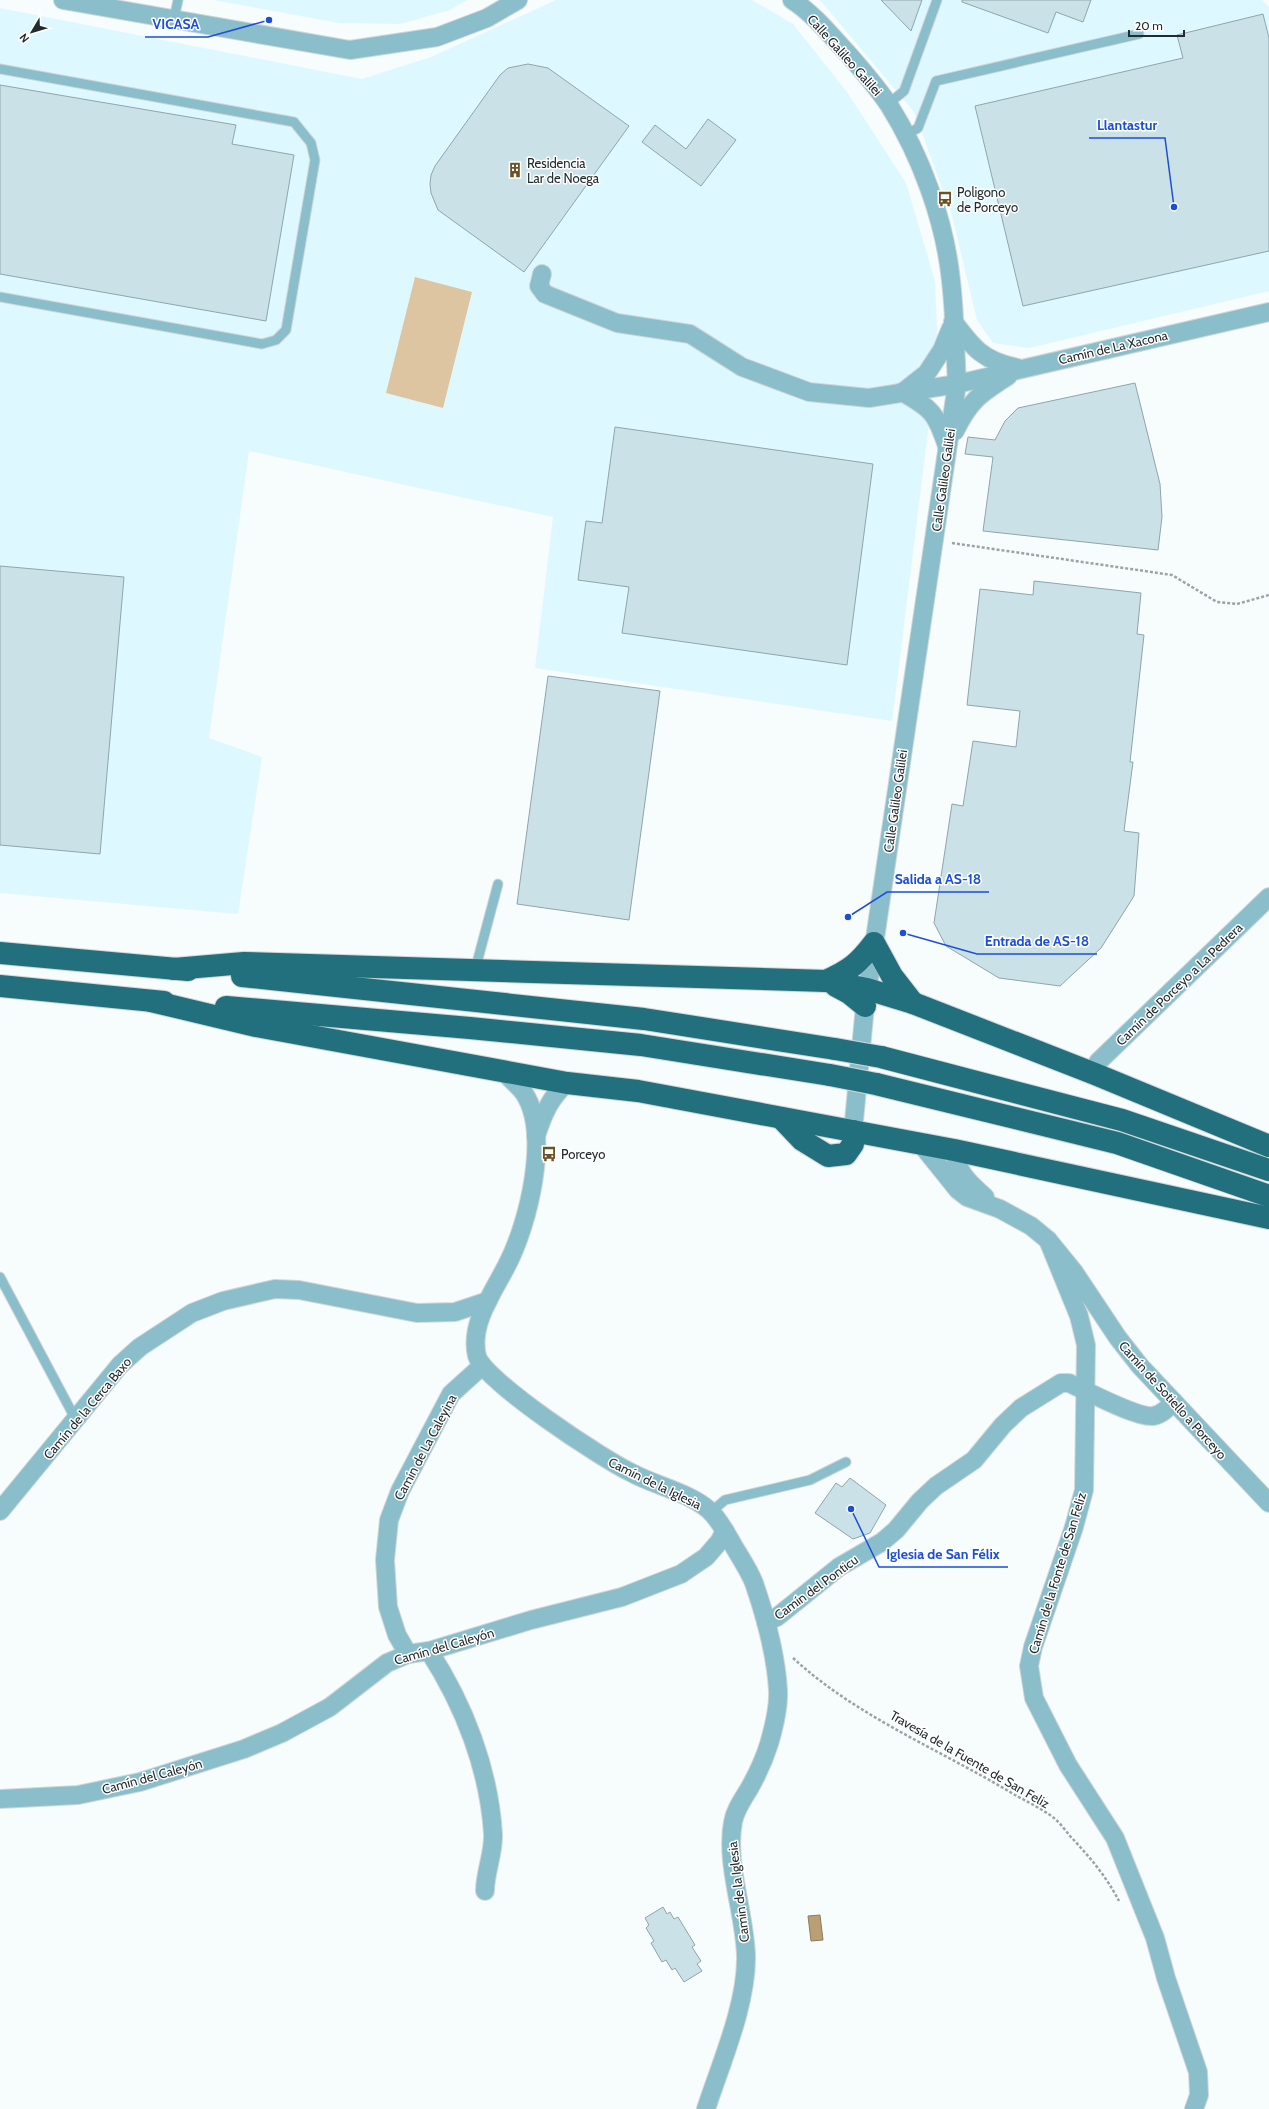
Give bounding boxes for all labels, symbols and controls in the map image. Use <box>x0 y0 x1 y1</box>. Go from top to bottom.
callout: VICASA <box>145 11 208 37</box>
street label: Calle Galileo Galilei <box>804 11 886 99</box>
north arrow <box>12 12 52 52</box>
scale bar <box>1129 12 1184 38</box>
text: VICASA <box>153 15 200 33</box>
text: 20 m <box>1135 18 1163 33</box>
text: N <box>16 31 32 46</box>
callout: Llantastur <box>1089 112 1165 138</box>
text: Llantastur <box>1097 116 1157 134</box>
place label: Residencia Lar de Noega <box>527 155 600 186</box>
building icon: Residencia Lar de Noega <box>506 161 524 179</box>
place label: Poligono de Porceyo <box>957 184 1018 215</box>
bus stop icon: Poligono de Porceyo <box>936 190 954 208</box>
street label: Camín de La Xacona <box>1057 326 1170 367</box>
street label: Calle Galileo Galilei <box>928 428 958 532</box>
street label: Calle Galileo Galilei <box>880 749 910 853</box>
callout: Salida a AS-18 <box>887 866 989 892</box>
text: Salida a AS-18 <box>895 870 981 888</box>
street label: Camín de Porceyo a La Pedrera <box>1112 919 1246 1049</box>
callout: Entrada de AS-18 <box>977 928 1097 954</box>
text: Entrada de AS-18 <box>985 932 1089 950</box>
bus stop icon: Porceyo <box>540 1145 558 1163</box>
place label: Porceyo <box>561 1146 605 1162</box>
street label: Camín de Sotiello a Porceyo <box>1116 1338 1230 1462</box>
street label: Camín de la Cerca Baxo <box>40 1354 134 1462</box>
street label: Camín de La Caleyina <box>390 1391 460 1503</box>
street label: Camín de la Iglesia <box>606 1454 705 1513</box>
street label: Camín de la Fonte de San Feliz <box>1025 1490 1089 1656</box>
callout: Iglesia de San Félix <box>879 1541 1008 1567</box>
text: Iglesia de San Félix <box>886 1545 1000 1563</box>
street label: Camín del Ponticu <box>771 1551 861 1623</box>
street label: Camín del Caleyón <box>392 1624 496 1668</box>
street label: Travesía de la Fuente de San Feliz <box>887 1707 1053 1811</box>
street label: Camín del Caleyón <box>100 1755 204 1797</box>
street label: Camín de la Iglesia <box>724 1840 752 1943</box>

